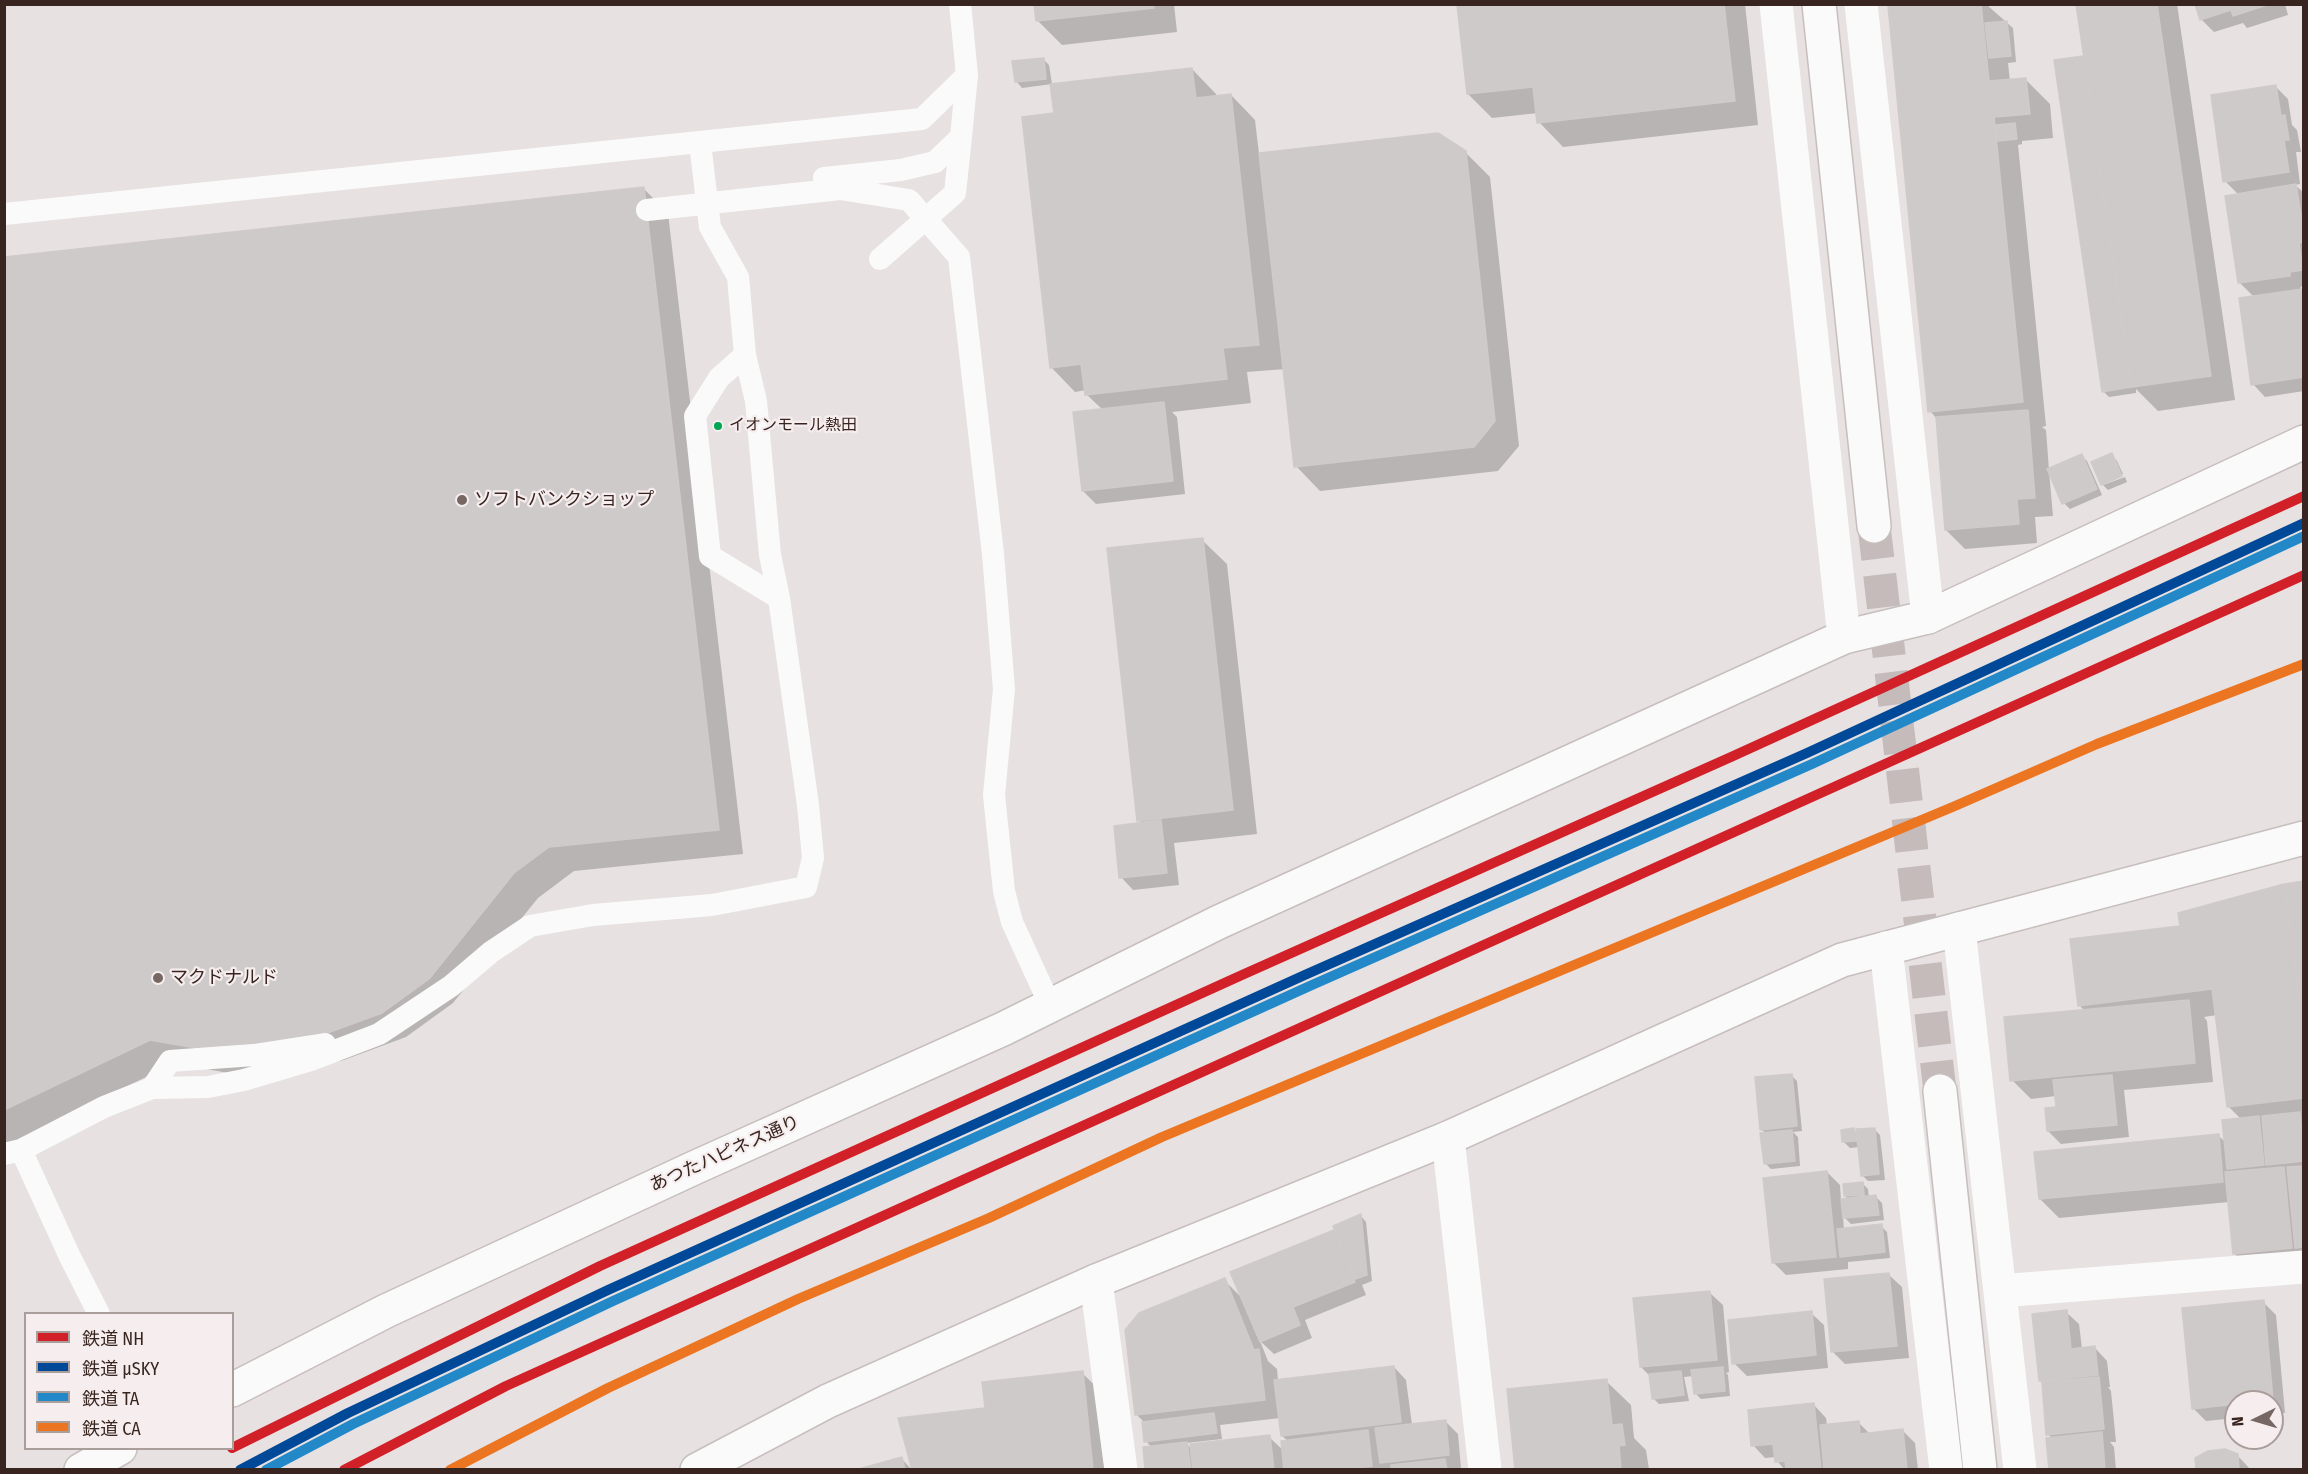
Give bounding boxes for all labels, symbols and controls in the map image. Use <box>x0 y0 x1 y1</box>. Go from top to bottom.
place label: イオンモール熱田 <box>729 416 857 436</box>
marker: イオンモール熱田 <box>712 420 724 432</box>
place label: ソフトバンクショップ <box>474 489 654 511</box>
marker: ソフトバンクショップ <box>455 493 469 507</box>
place label: マクドナルド <box>170 967 278 989</box>
marker: マクドナルド <box>151 971 165 985</box>
street label: あつたハピネス通り <box>647 1111 803 1197</box>
legend <box>24 1312 234 1450</box>
text: 鉄道 NH <box>82 1328 144 1350</box>
text: 鉄道 μSKY <box>82 1358 159 1380</box>
text: 鉄道 TA <box>82 1388 139 1410</box>
north arrow <box>2224 1390 2284 1450</box>
text: N <box>2228 1416 2247 1427</box>
text: 鉄道 CA <box>82 1418 141 1440</box>

